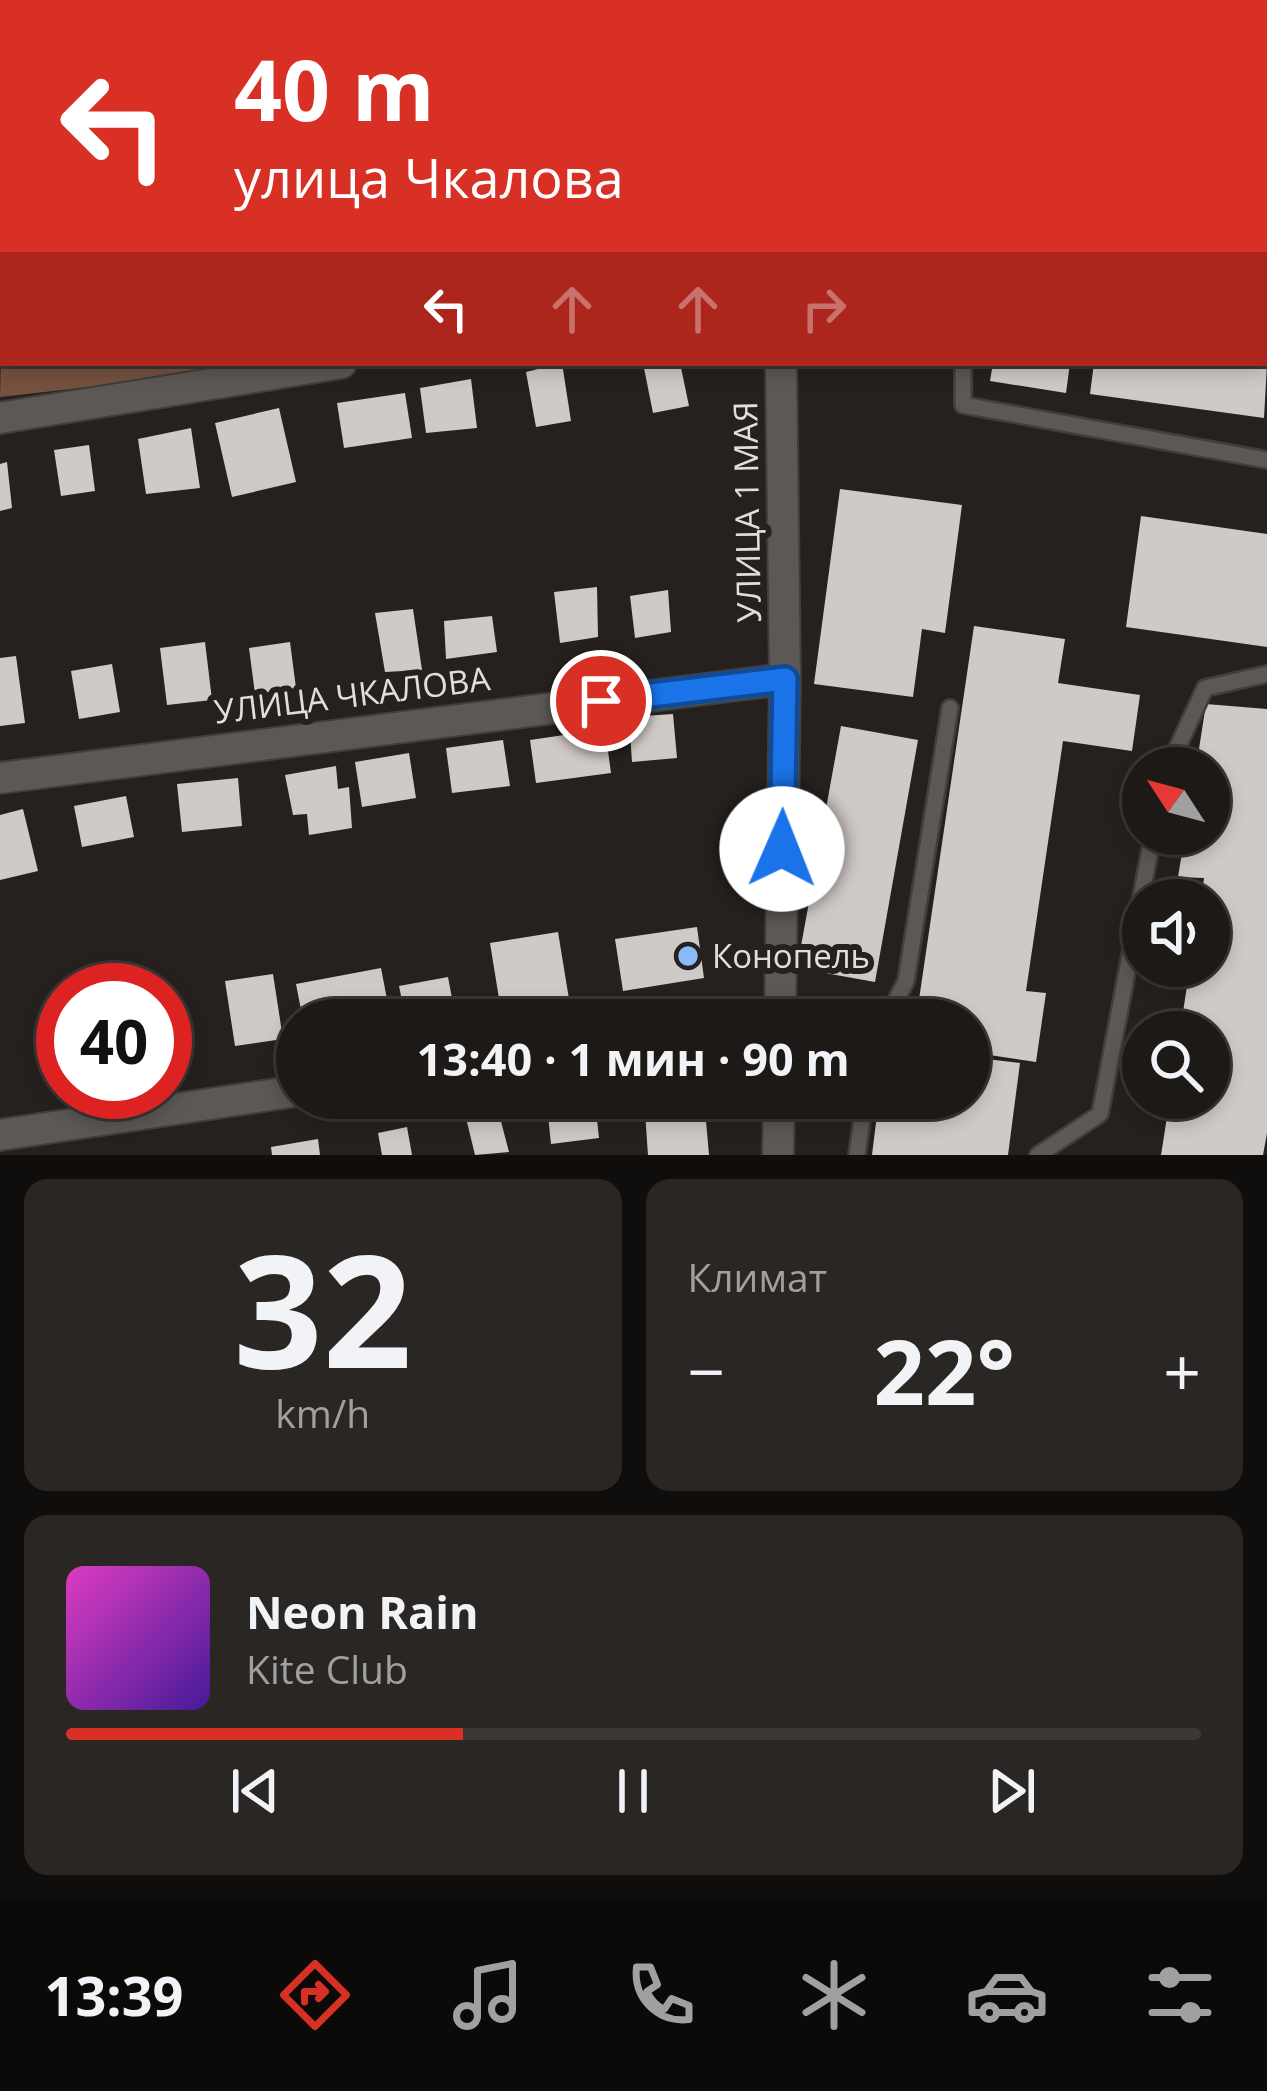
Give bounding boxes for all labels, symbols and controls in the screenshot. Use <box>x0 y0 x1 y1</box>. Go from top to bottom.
text: 40 m <box>234 31 434 146</box>
icon: left <box>36 48 192 204</box>
text: улица Чкалова <box>234 140 624 214</box>
icon: left <box>413 276 479 342</box>
icon: ahead <box>539 276 605 342</box>
icon: ahead <box>665 276 731 342</box>
icon: right <box>791 276 857 342</box>
street label: УЛИЦА 1 МАЯ <box>722 401 771 623</box>
pin <box>550 650 652 752</box>
street label: УЛИЦА ЧКАЛОВА <box>212 655 492 734</box>
icon: arrive <box>568 668 634 734</box>
north arrow <box>1122 747 1230 855</box>
map controls <box>1122 747 1230 1119</box>
position arrow <box>719 786 845 912</box>
button: sound <box>1122 879 1230 987</box>
place label: Конопель <box>712 933 870 978</box>
marker: Конопель <box>675 943 701 969</box>
speed limit sign: 40 <box>36 963 192 1119</box>
button: search <box>1122 1011 1230 1119</box>
text: 13:40 · 1 мин · 90 m <box>416 1028 850 1089</box>
text: 32 <box>234 1201 412 1414</box>
text: Климат <box>688 1250 827 1303</box>
text: 22° <box>874 1309 1015 1431</box>
text: − <box>688 1325 725 1415</box>
text: + <box>1163 1325 1201 1415</box>
text: km/h <box>275 1386 370 1439</box>
text: Neon Rain <box>246 1581 479 1642</box>
text: Kite Club <box>246 1642 408 1695</box>
icon: previous <box>222 1758 288 1824</box>
icon: pause <box>600 1758 666 1824</box>
icon: next <box>979 1758 1045 1824</box>
icon: directions <box>273 1953 357 2037</box>
icon: music <box>446 1953 530 2037</box>
icon: phone <box>619 1953 703 2037</box>
icon: climate <box>792 1953 876 2037</box>
icon: car <box>965 1953 1049 2037</box>
icon: filters <box>1138 1953 1222 2037</box>
text: 13:39 <box>45 1958 183 2032</box>

